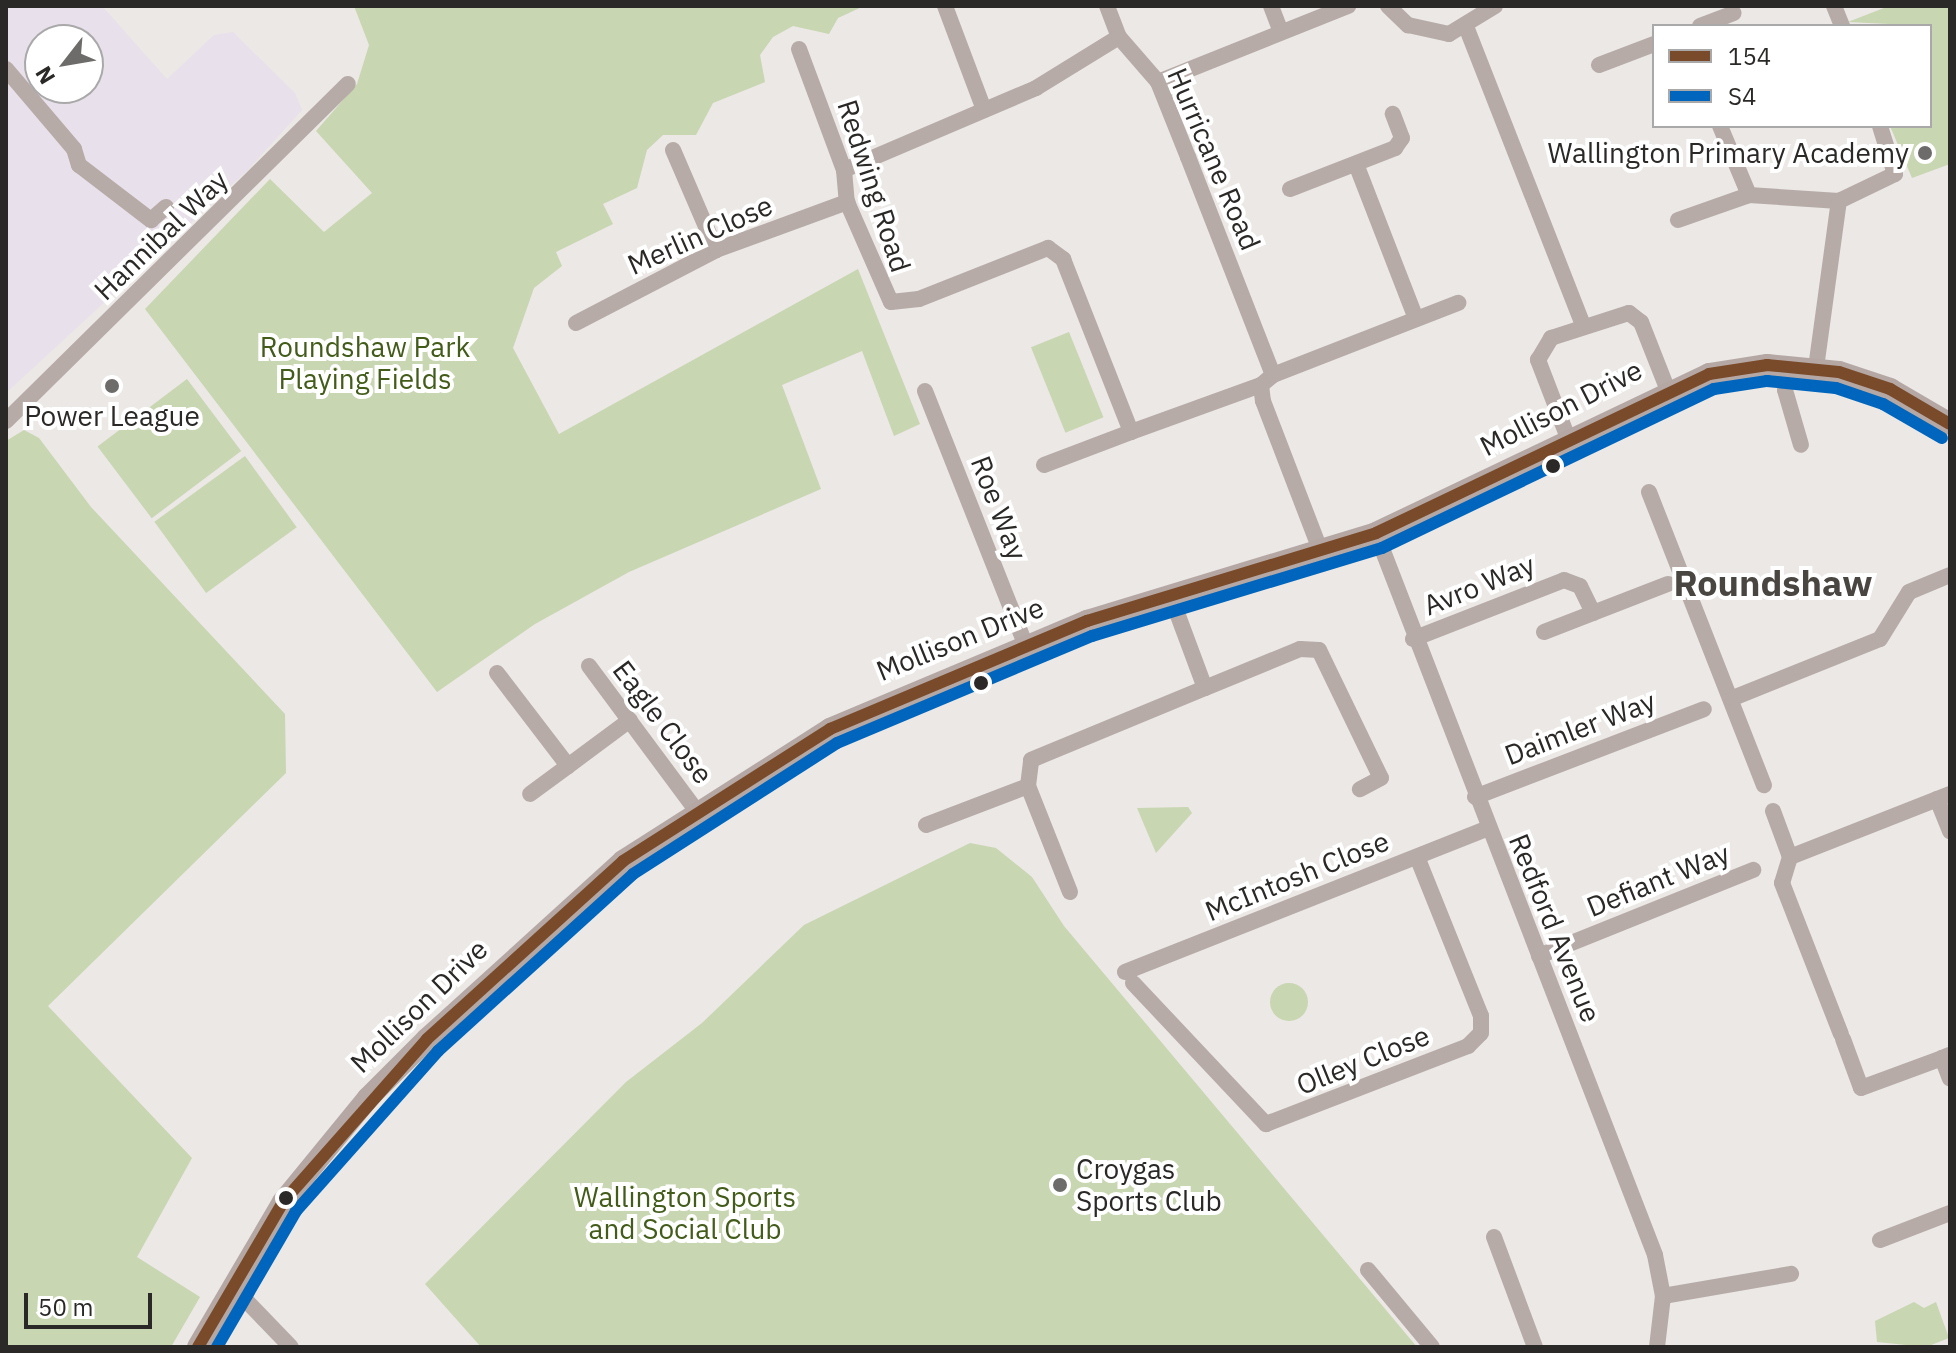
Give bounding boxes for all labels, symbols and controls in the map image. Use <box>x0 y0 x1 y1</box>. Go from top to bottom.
north arrow <box>24 24 104 104</box>
legend <box>1652 24 1932 128</box>
text: 154 <box>1728 40 1771 72</box>
text: N <box>28 61 61 90</box>
street label: Hurricane Road <box>1161 63 1267 255</box>
text: S4 <box>1728 80 1756 112</box>
street label: Redwing Road <box>830 96 918 276</box>
place label: Wallington Primary Academy <box>1547 136 1909 170</box>
marker: Wallington Primary Academy <box>1916 144 1934 162</box>
street label: Hannibal Way <box>87 163 235 307</box>
street label: Merlin Close <box>622 188 778 282</box>
park label: Roundshaw Park Playing Fields <box>260 330 470 396</box>
street label: Mollison Drive <box>1474 353 1648 463</box>
marker: Power League <box>103 377 121 395</box>
place label: Power League <box>24 399 200 433</box>
street label: Roe Way <box>964 451 1034 565</box>
unlabelled marker <box>1545 458 1561 474</box>
street label: Avro Way <box>1418 548 1540 622</box>
district label: Roundshaw <box>1674 561 1872 605</box>
street label: Mollison Drive <box>872 590 1048 688</box>
street label: Eagle Close <box>606 654 720 790</box>
unlabelled marker <box>973 675 989 691</box>
street label: Daimler Way <box>1500 684 1660 772</box>
street label: McIntosh Close <box>1200 824 1394 928</box>
street label: Redford Avenue <box>1502 829 1608 1027</box>
street label: Defiant Way <box>1582 836 1734 924</box>
street label: Mollison Drive <box>344 932 494 1080</box>
street label: Olley Close <box>1292 1018 1434 1102</box>
place label: Croygas Sports Club <box>1076 1152 1222 1218</box>
marker: Croygas Sports Club <box>1051 1176 1069 1194</box>
park label: Wallington Sports and Social Club <box>574 1180 796 1246</box>
unlabelled marker <box>278 1190 294 1206</box>
scale bar <box>28 1277 156 1327</box>
text: 50 m <box>38 1291 93 1323</box>

